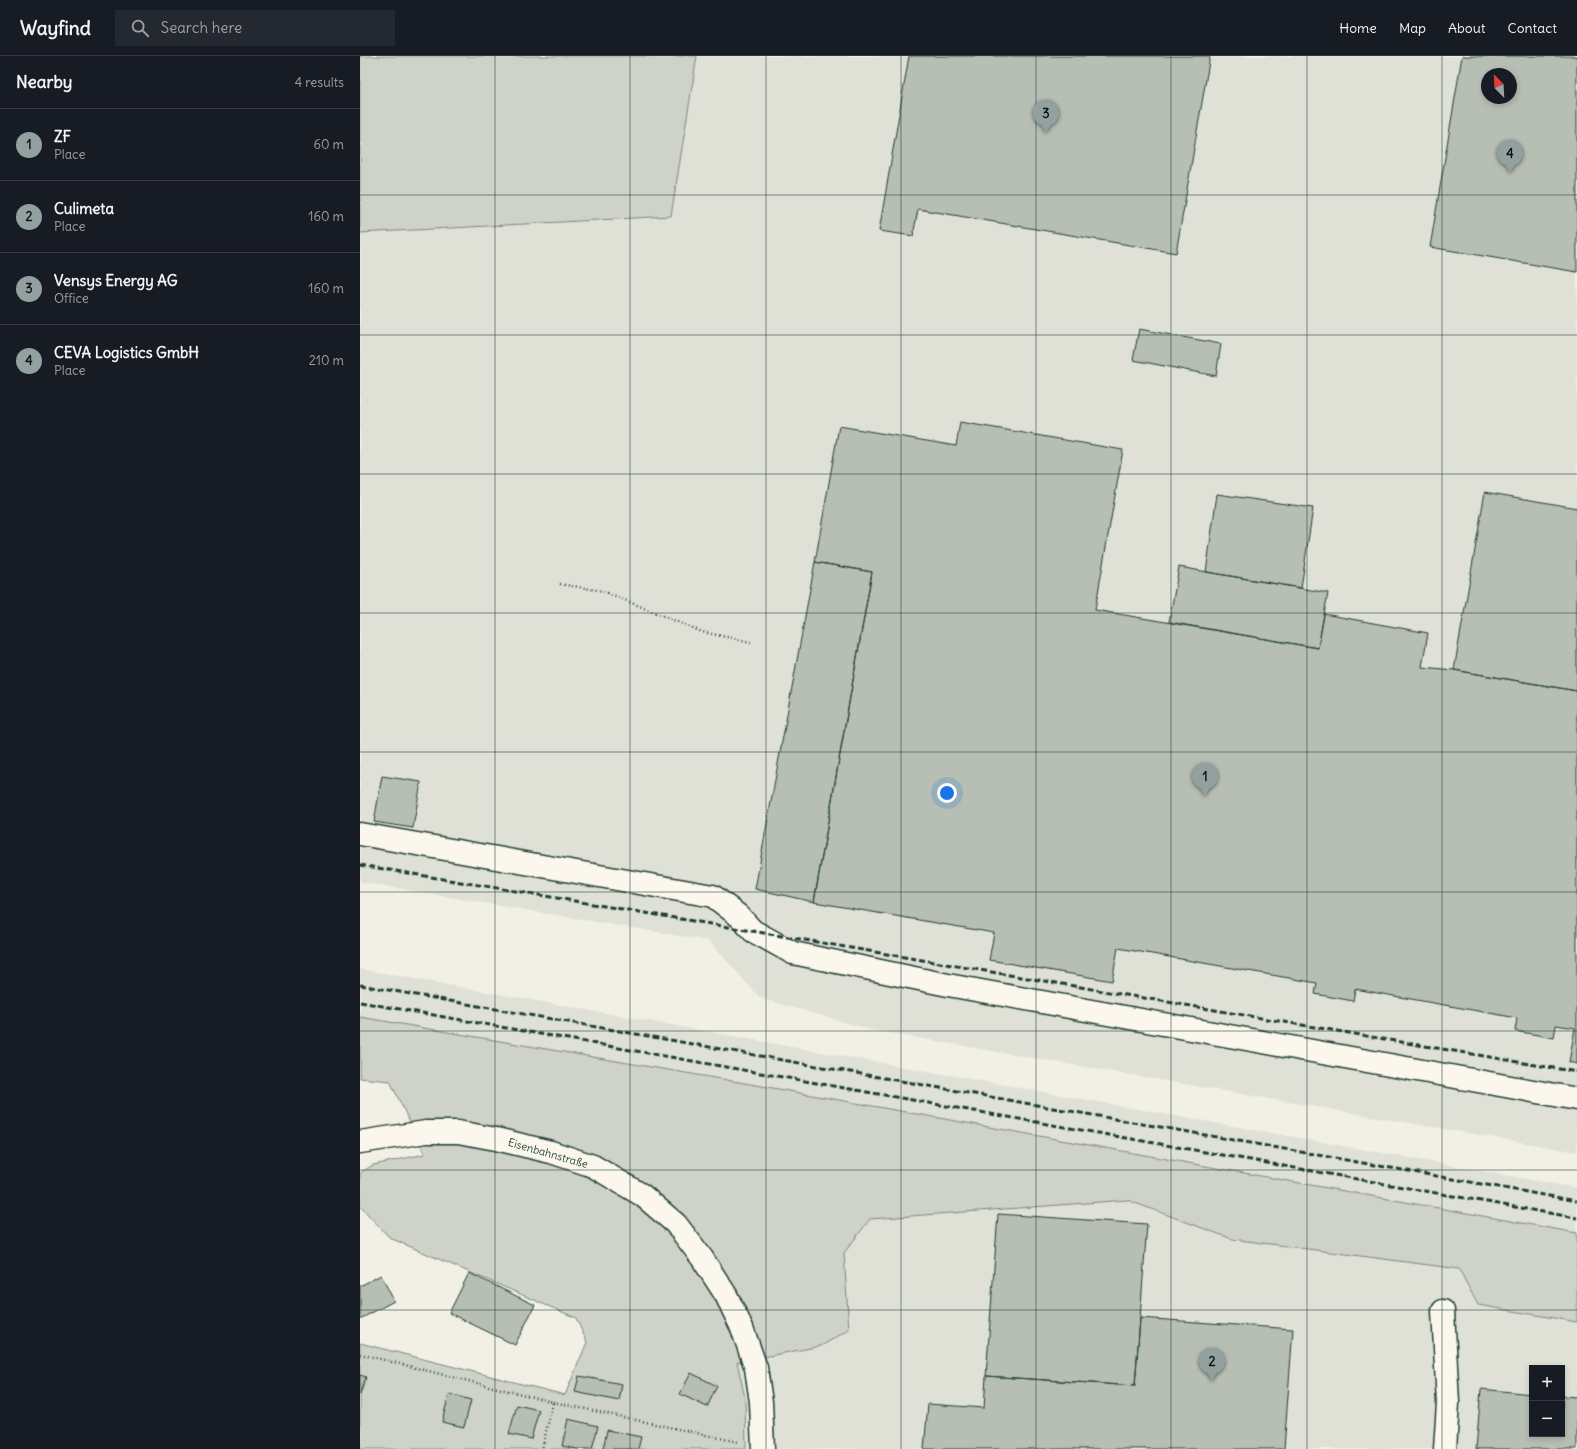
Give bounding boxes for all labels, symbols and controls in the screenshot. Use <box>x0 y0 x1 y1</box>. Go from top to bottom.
search box <box>115 10 395 46</box>
text: Wayfind <box>20 16 91 40</box>
icon: search <box>129 17 151 39</box>
text: Search here <box>161 18 242 37</box>
text: Home <box>1339 19 1377 37</box>
text: Map <box>1399 19 1426 37</box>
text: About <box>1448 19 1486 37</box>
text: Contact <box>1508 19 1557 37</box>
north arrow <box>1481 68 1517 104</box>
text: Nearby <box>16 71 72 93</box>
text: 4 results <box>295 74 344 91</box>
pin: 3 <box>1033 100 1059 133</box>
text: ZF <box>54 127 71 146</box>
text: 1 <box>26 136 32 153</box>
text: 60 m <box>313 136 344 153</box>
pin: 4 <box>1497 140 1523 173</box>
text: Place <box>54 146 85 163</box>
text: Culimeta <box>54 199 114 218</box>
text: 2 <box>25 208 33 225</box>
text: 160 m <box>308 208 344 225</box>
text: Place <box>54 218 85 235</box>
text: Vensys Energy AG <box>54 271 178 290</box>
text: 3 <box>25 280 33 297</box>
text: 160 m <box>308 280 344 297</box>
text: Office <box>54 290 89 307</box>
text: CEVA Logistics GmbH <box>54 343 199 362</box>
text: 4 <box>25 352 33 369</box>
text: 210 m <box>309 352 344 369</box>
text: Place <box>54 362 85 379</box>
pin: 1 <box>1192 763 1218 796</box>
your location <box>937 783 957 803</box>
street label: Eisenbahnstraße <box>506 1135 590 1171</box>
pin: 2 <box>1199 1348 1225 1381</box>
map controls <box>1529 1365 1565 1437</box>
button: + <box>1529 1365 1565 1401</box>
button: − <box>1529 1401 1565 1437</box>

